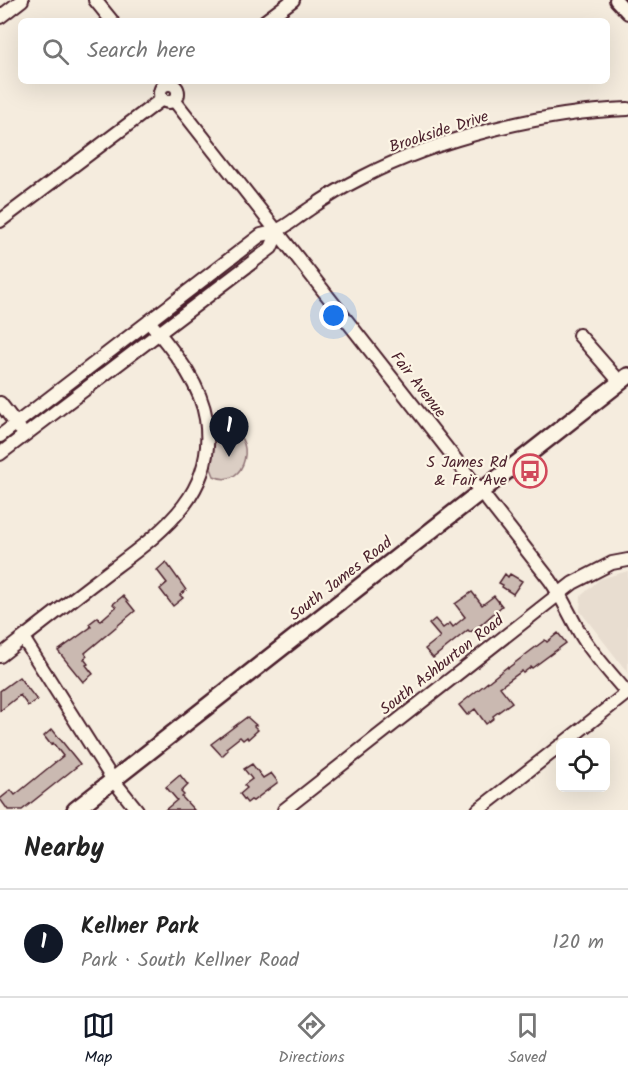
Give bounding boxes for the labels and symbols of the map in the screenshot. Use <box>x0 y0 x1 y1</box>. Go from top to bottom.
street label: Brookside Drive <box>386 104 492 160</box>
your location <box>319 301 348 330</box>
street label: Fair Avenue <box>384 346 452 424</box>
pin: 1 <box>210 408 248 457</box>
place label: S James Rd & Fair Ave <box>427 450 508 493</box>
bus stop icon: S James Rd & Fair Ave <box>512 453 548 489</box>
street label: South James Road <box>284 530 399 627</box>
street label: South Ashburton Road <box>375 608 510 722</box>

